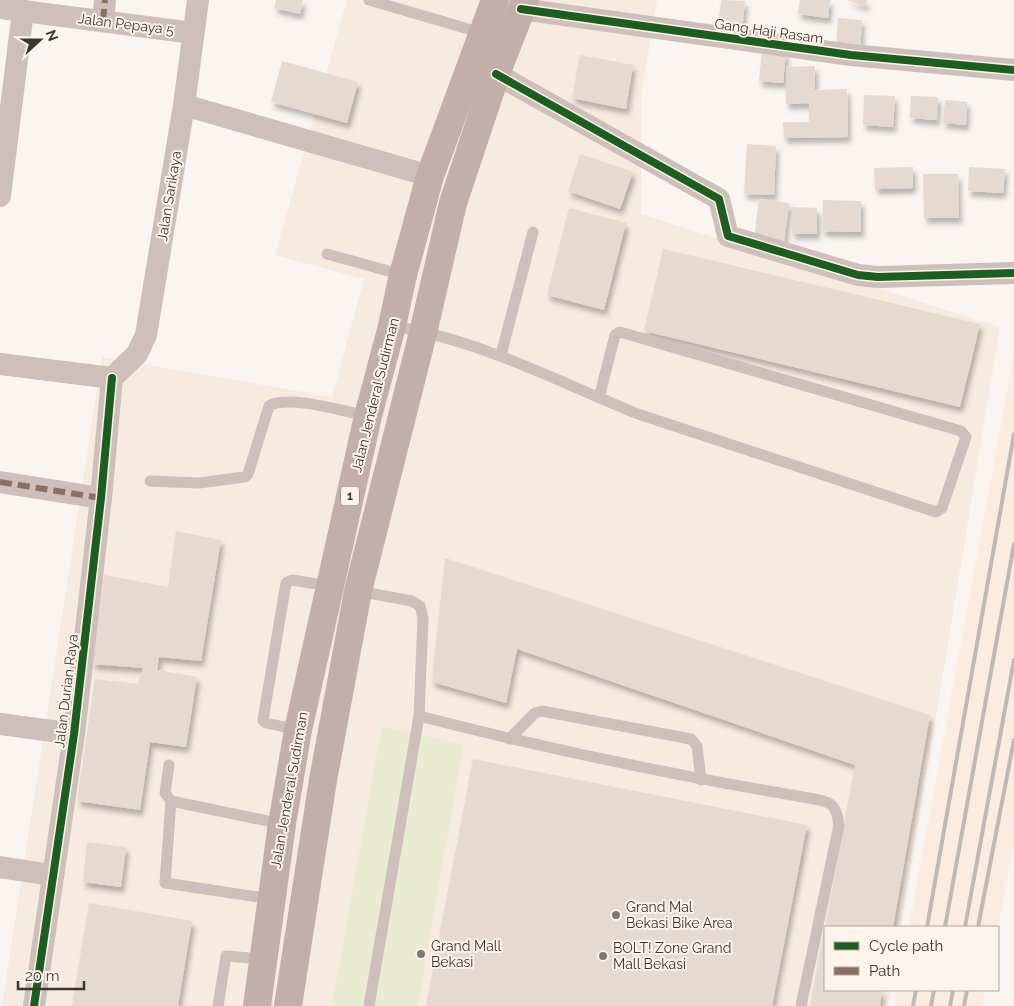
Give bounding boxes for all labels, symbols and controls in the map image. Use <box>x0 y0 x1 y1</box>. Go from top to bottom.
street label: Jalan Pepaya 5 <box>77 10 175 38</box>
north arrow <box>15 15 65 65</box>
street label: Gang Haji Rasam <box>714 15 824 47</box>
text: N <box>43 27 62 43</box>
street label: Jalan Sarikaya <box>154 150 184 242</box>
street label: Jalan Jenderal Sudirman <box>348 316 402 474</box>
road number: 1 <box>341 486 359 506</box>
street label: Jalan Durian Raya <box>51 633 81 749</box>
street label: Jalan Jenderal Sudirman <box>267 711 311 869</box>
place label: Grand Mal Bekasi Bike Area <box>626 899 733 931</box>
marker: Grand Mal Bekasi Bike Area <box>610 909 622 921</box>
legend <box>824 926 999 991</box>
text: Cycle path <box>869 937 943 955</box>
place label: Grand Mall Bekasi <box>431 938 502 970</box>
place label: BOLT! Zone Grand Mall Bekasi <box>613 940 731 972</box>
marker: Grand Mall Bekasi <box>415 948 427 960</box>
marker: BOLT! Zone Grand Mall Bekasi <box>597 950 609 962</box>
scale bar <box>18 958 84 990</box>
text: Path <box>869 962 900 980</box>
text: 20 m <box>25 967 60 985</box>

